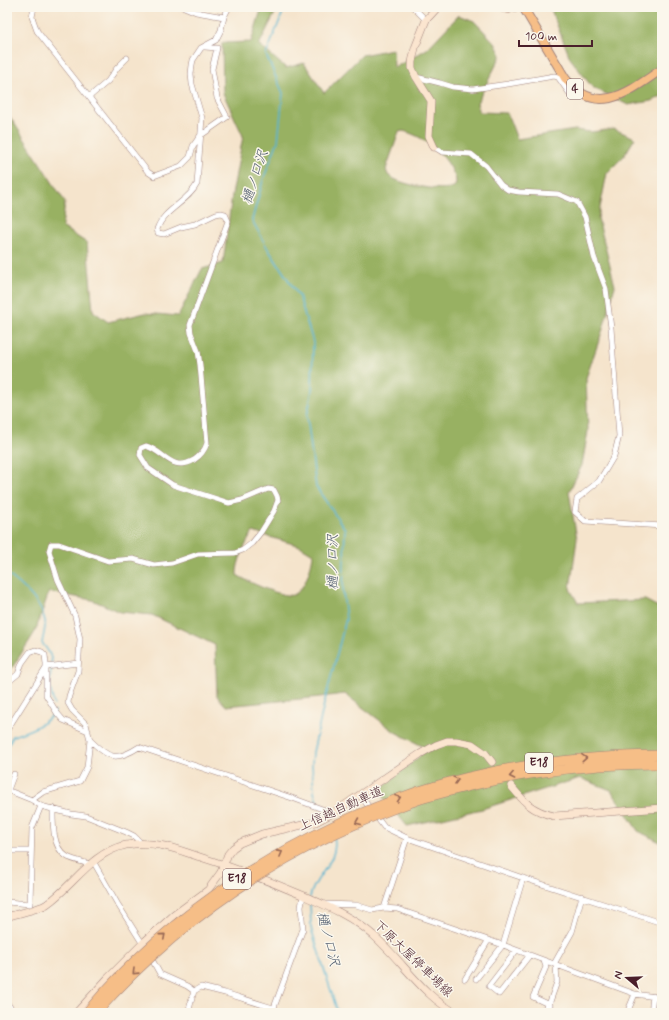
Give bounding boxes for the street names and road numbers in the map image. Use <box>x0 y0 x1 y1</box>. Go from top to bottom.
road number: 4 <box>567 79 583 99</box>
road number: E18 <box>525 753 553 773</box>
street label: 上信越自動車道 <box>296 783 386 835</box>
road number: E18 <box>223 869 251 889</box>
street label: 下原大屋停車場線 <box>370 917 457 1002</box>

